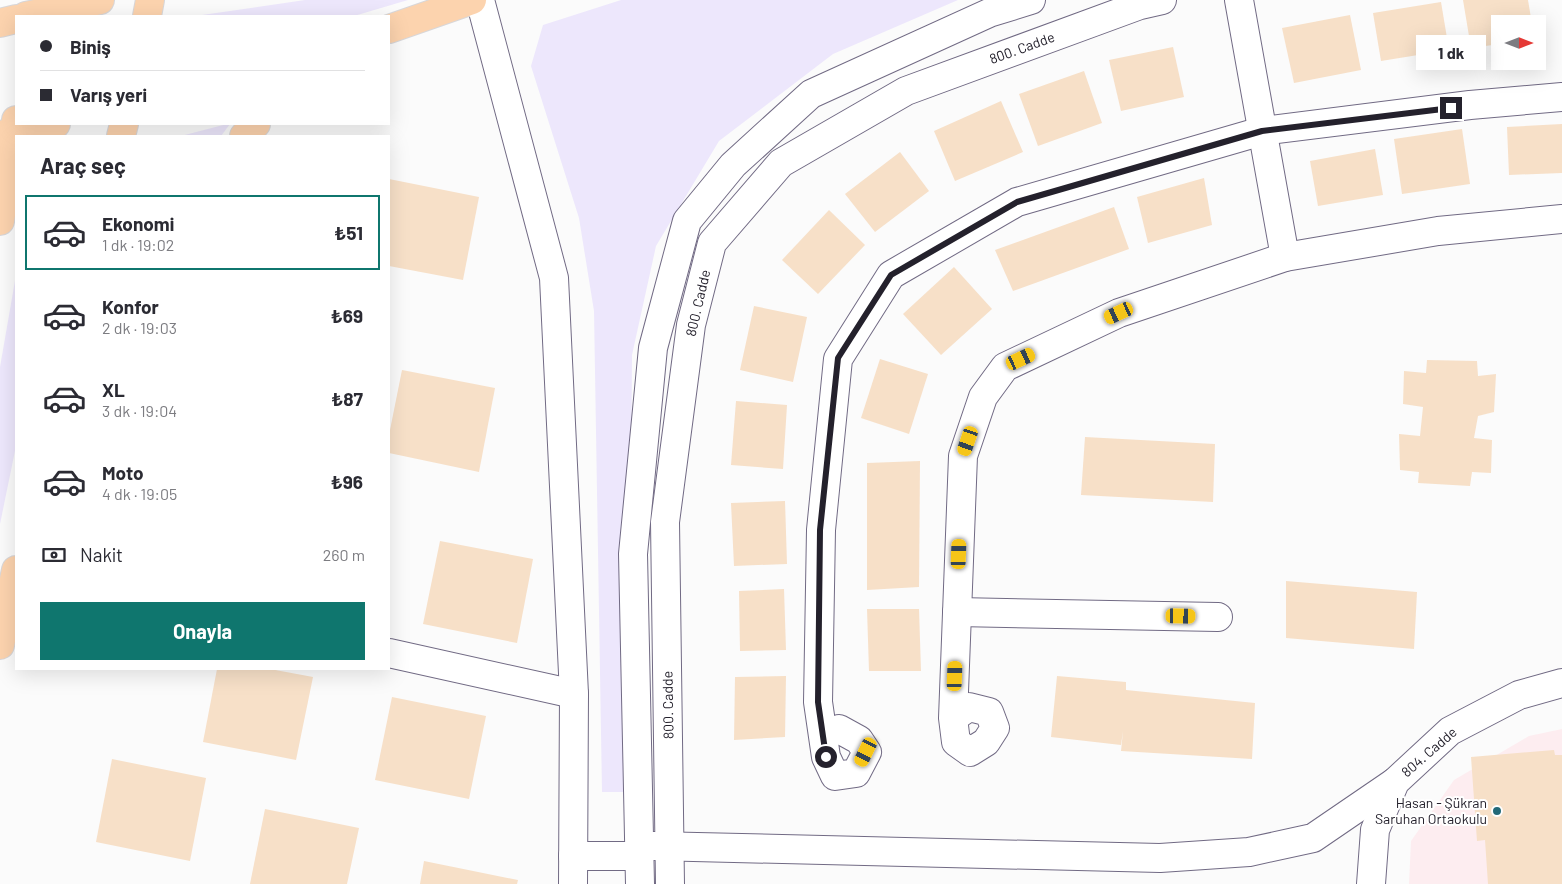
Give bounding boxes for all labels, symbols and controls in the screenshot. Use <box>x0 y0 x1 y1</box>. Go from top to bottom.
north arrow <box>1491 15 1546 70</box>
map controls <box>1491 15 1546 70</box>
street label: 800. Cadde <box>987 28 1057 67</box>
text: Biniş <box>70 35 111 58</box>
callout: 1 dk <box>1416 36 1486 70</box>
text: 1 dk <box>1438 43 1464 62</box>
text: Varış yeri <box>70 83 147 106</box>
route end <box>1440 97 1462 119</box>
text: Araç seç <box>40 152 126 178</box>
icon: car <box>42 210 87 255</box>
text: Ekonomi <box>102 212 174 235</box>
text: ₺51 <box>334 221 363 244</box>
text: 1 dk · 19:02 <box>102 235 174 254</box>
street label: 800. Cadde <box>682 268 713 338</box>
icon: car <box>42 293 87 338</box>
text: Konfor <box>102 295 159 318</box>
car <box>1102 300 1135 326</box>
text: ₺69 <box>330 304 363 327</box>
text: 2 dk · 19:03 <box>102 318 177 337</box>
car <box>1004 346 1037 372</box>
icon: car <box>42 376 87 421</box>
text: XL <box>102 378 125 401</box>
text: ₺87 <box>331 387 363 410</box>
text: 3 dk · 19:04 <box>102 401 177 420</box>
car <box>956 424 979 458</box>
icon: car <box>42 459 87 504</box>
text: Moto <box>102 461 144 484</box>
text: ₺96 <box>330 470 363 493</box>
text: 4 dk · 19:05 <box>102 484 177 503</box>
car <box>950 539 967 569</box>
icon: cash <box>40 541 68 569</box>
text: Nakit <box>80 543 123 566</box>
text: 260 m <box>323 545 365 564</box>
button: Onayla <box>40 602 365 660</box>
car <box>1165 608 1196 624</box>
car <box>946 661 963 691</box>
street label: 800. Cadde <box>658 671 677 739</box>
street label: 804. Cadde <box>1397 723 1460 780</box>
car <box>852 735 879 769</box>
route start <box>815 746 837 768</box>
place label: Hasan - Şükran Saruhan Ortaokulu <box>1375 794 1487 827</box>
marker: Hasan - Şükran Saruhan Ortaokulu <box>1491 805 1503 817</box>

